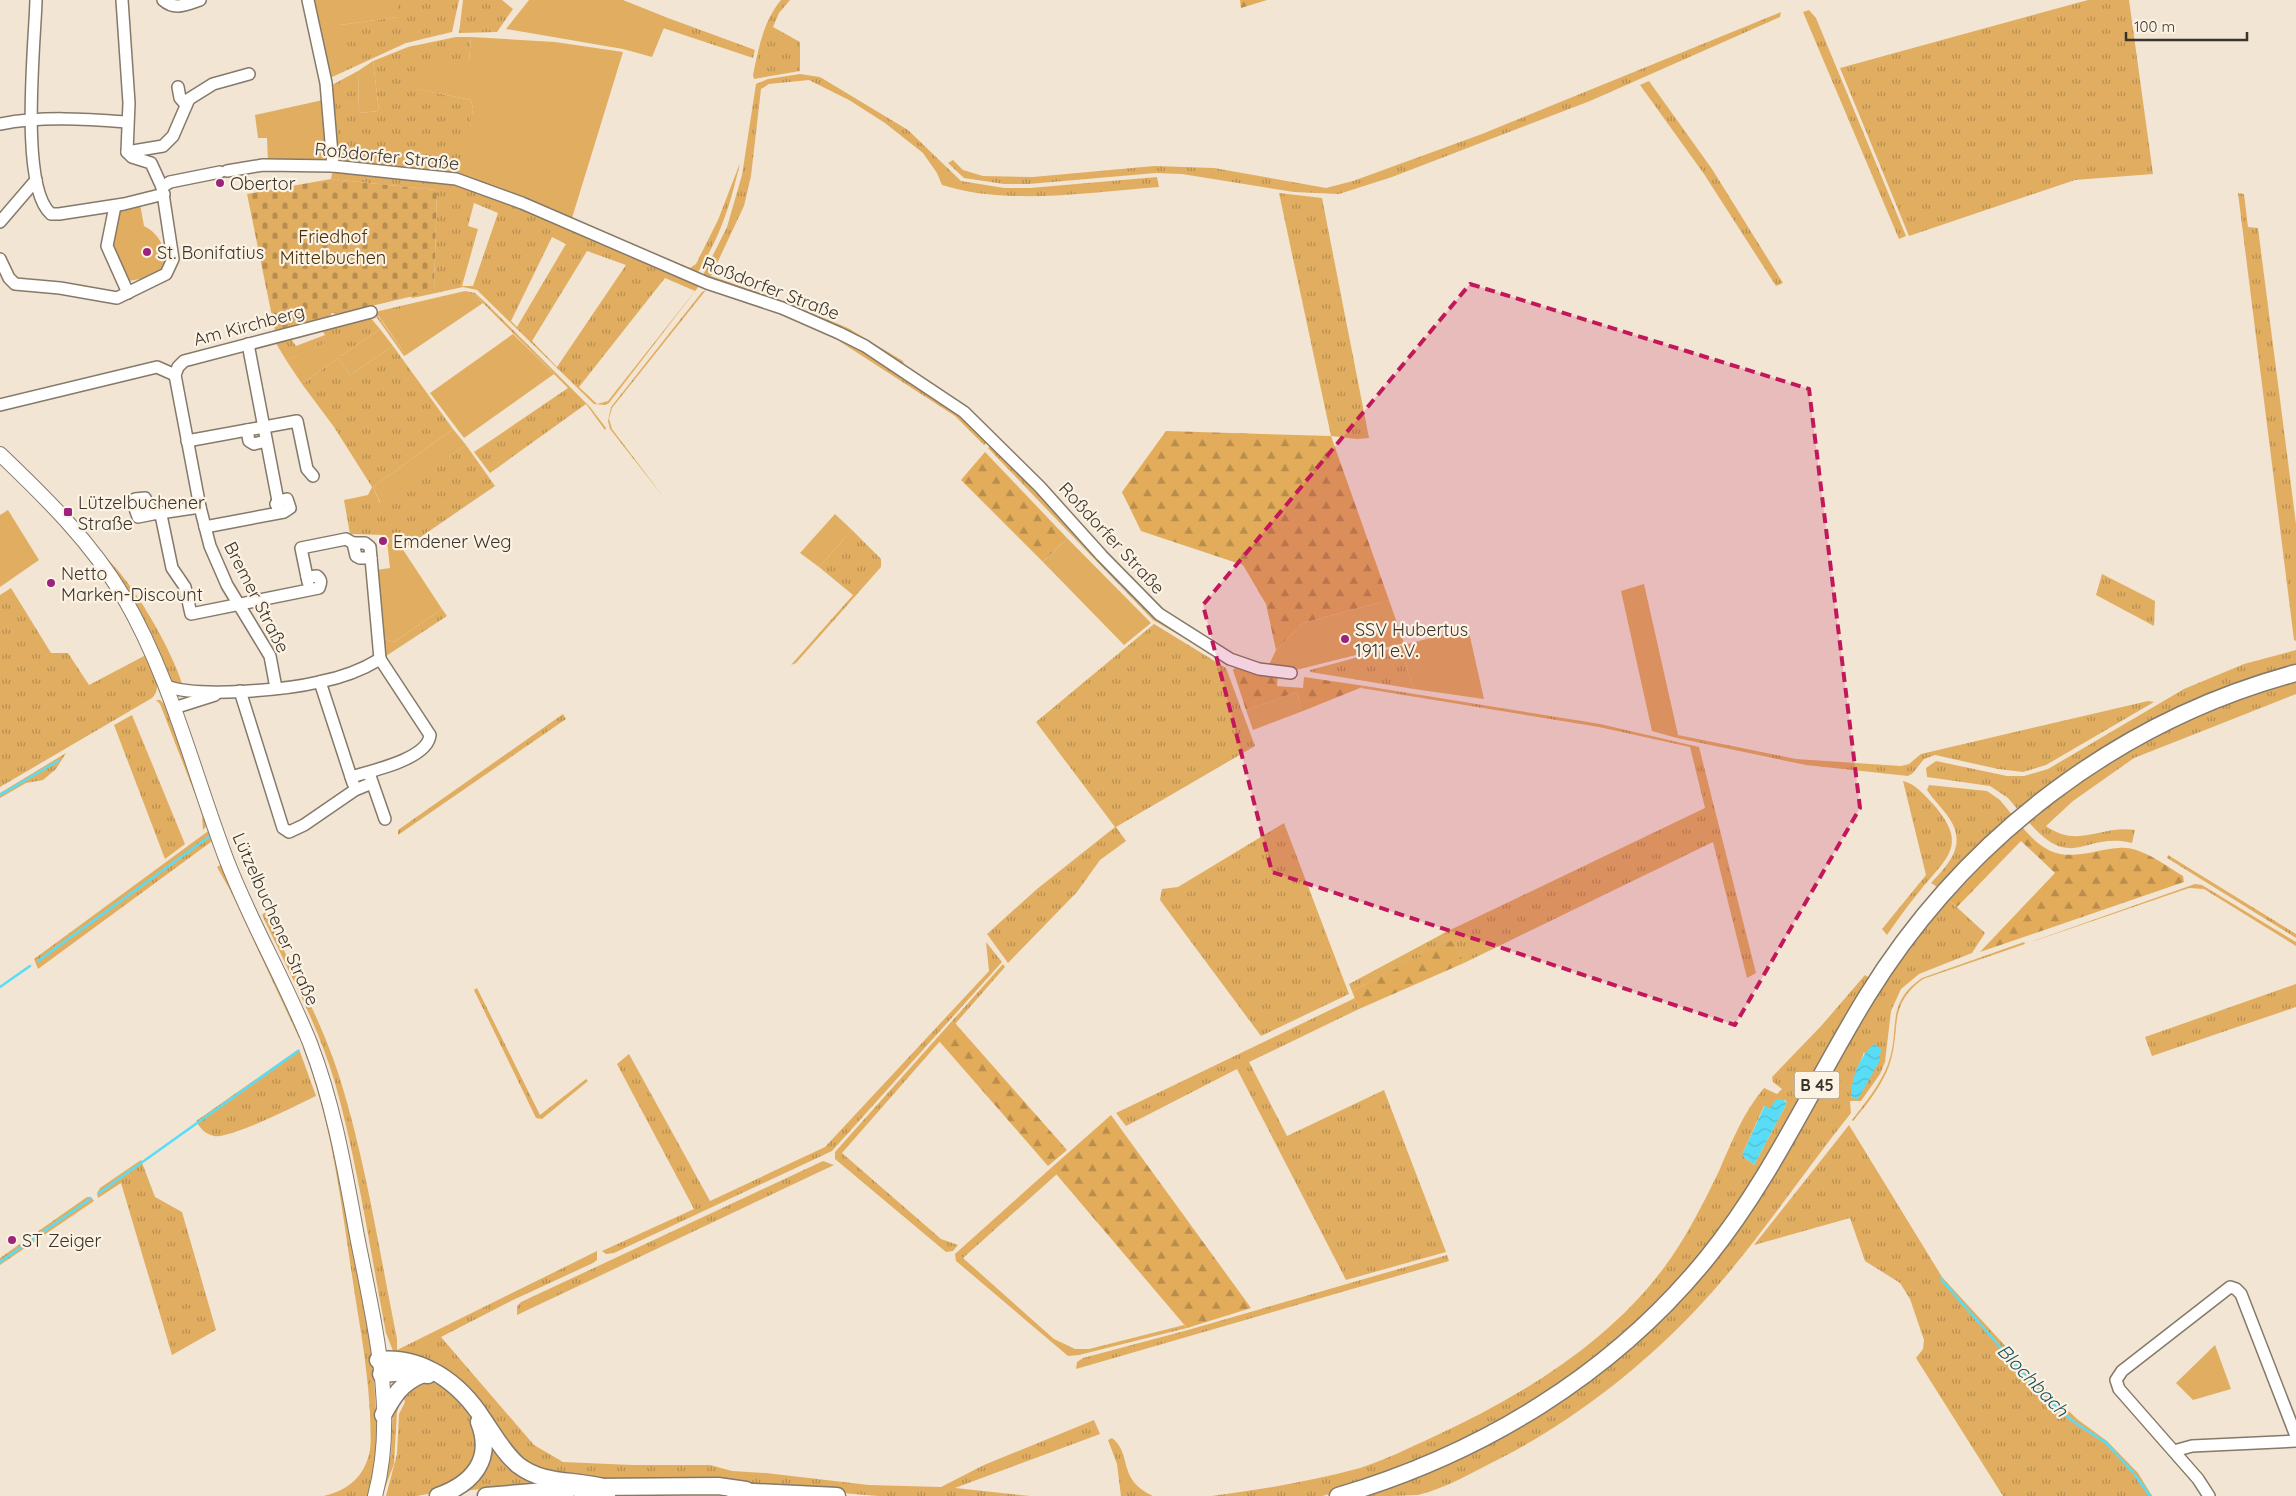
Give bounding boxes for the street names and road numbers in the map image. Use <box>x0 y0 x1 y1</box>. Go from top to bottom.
street label: Roßdorfer Straße <box>314 137 460 175</box>
street label: Roßdorfer Straße <box>699 251 843 325</box>
street label: Am Kirchberg <box>191 299 307 351</box>
street label: Roßdorfer Straße <box>1054 477 1170 599</box>
street label: Bremer Straße <box>219 538 295 656</box>
street label: Lützelbuchener Straße <box>227 829 325 1009</box>
road number: B 45 <box>1794 1072 1840 1098</box>

